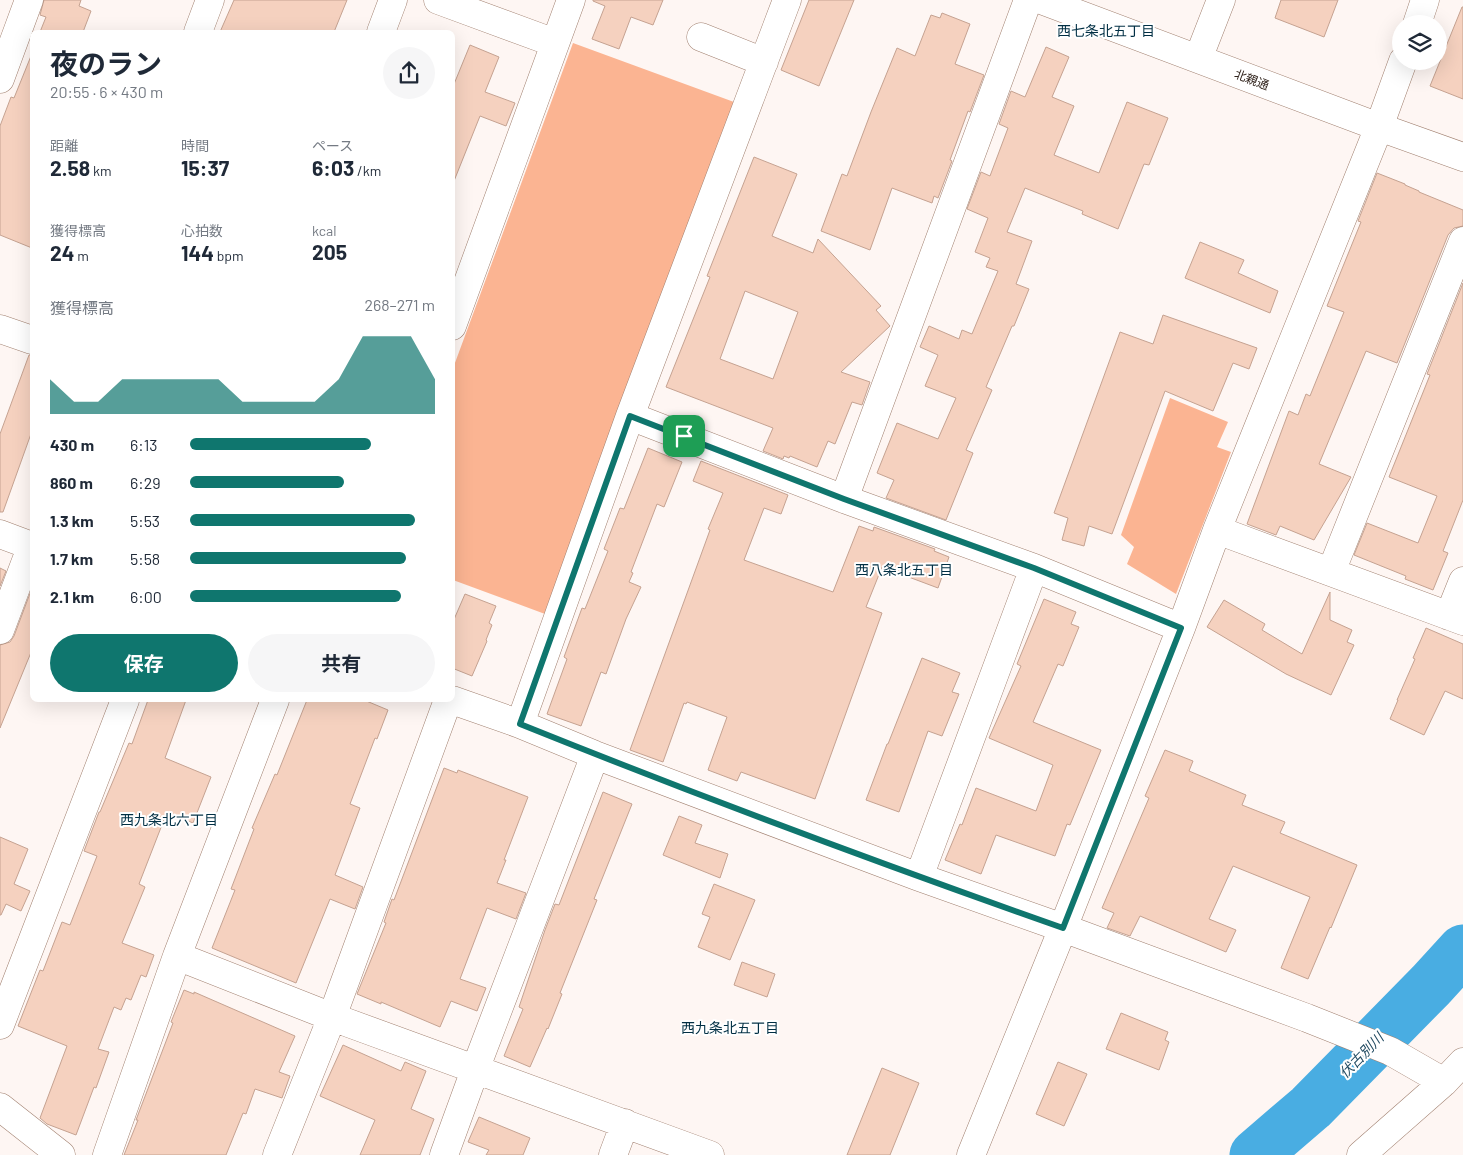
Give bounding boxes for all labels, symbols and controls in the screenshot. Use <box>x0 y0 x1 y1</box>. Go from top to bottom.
map controls <box>1392 15 1447 70</box>
button: layers <box>1392 15 1447 70</box>
district label: 西七条北五丁目 <box>1057 22 1155 39</box>
text: 夜のラン <box>50 46 162 80</box>
button: share <box>383 47 435 99</box>
street label: 北親通 <box>1233 66 1271 92</box>
text: 20:55 · 6 × 430 m <box>50 82 163 101</box>
text: 距離 <box>50 137 78 154</box>
text: 時間 <box>181 137 209 154</box>
text: ペース <box>312 137 353 154</box>
text: 2.58 <box>50 155 90 180</box>
text: 15:37 <box>181 155 229 180</box>
text: 6:03 <box>312 155 354 180</box>
text: km <box>90 162 112 179</box>
text: /km <box>354 162 381 179</box>
text: 獲得標高 <box>50 222 106 239</box>
text: 心拍数 <box>181 222 223 239</box>
text: kcal <box>312 222 336 239</box>
text: 205 <box>312 239 347 264</box>
text: 24 <box>50 240 74 265</box>
text: 144 <box>181 240 214 265</box>
text: m <box>74 247 89 264</box>
text: bpm <box>214 247 244 264</box>
text: 268–271 m <box>364 295 435 314</box>
text: 獲得標高 <box>50 298 114 317</box>
pin <box>663 415 705 457</box>
icon: arrive <box>670 422 698 450</box>
text: 430 m <box>50 435 94 454</box>
text: 6:13 <box>130 435 158 454</box>
text: 860 m <box>50 473 93 492</box>
text: 6:29 <box>130 473 161 492</box>
text: 1.3 km <box>50 511 94 530</box>
text: 5:53 <box>130 511 160 530</box>
text: 1.7 km <box>50 549 93 568</box>
text: 5:58 <box>130 549 160 568</box>
district label: 西八条北五丁目 <box>855 561 953 578</box>
text: 2.1 km <box>50 587 94 606</box>
text: 6:00 <box>130 587 162 606</box>
button: 保存 <box>50 634 238 692</box>
button: 共有 <box>248 634 435 692</box>
district label: 西九条北六丁目 <box>120 811 218 828</box>
district label: 西九条北五丁目 <box>681 1019 779 1036</box>
water label: 伏古別川 <box>1335 1028 1388 1081</box>

